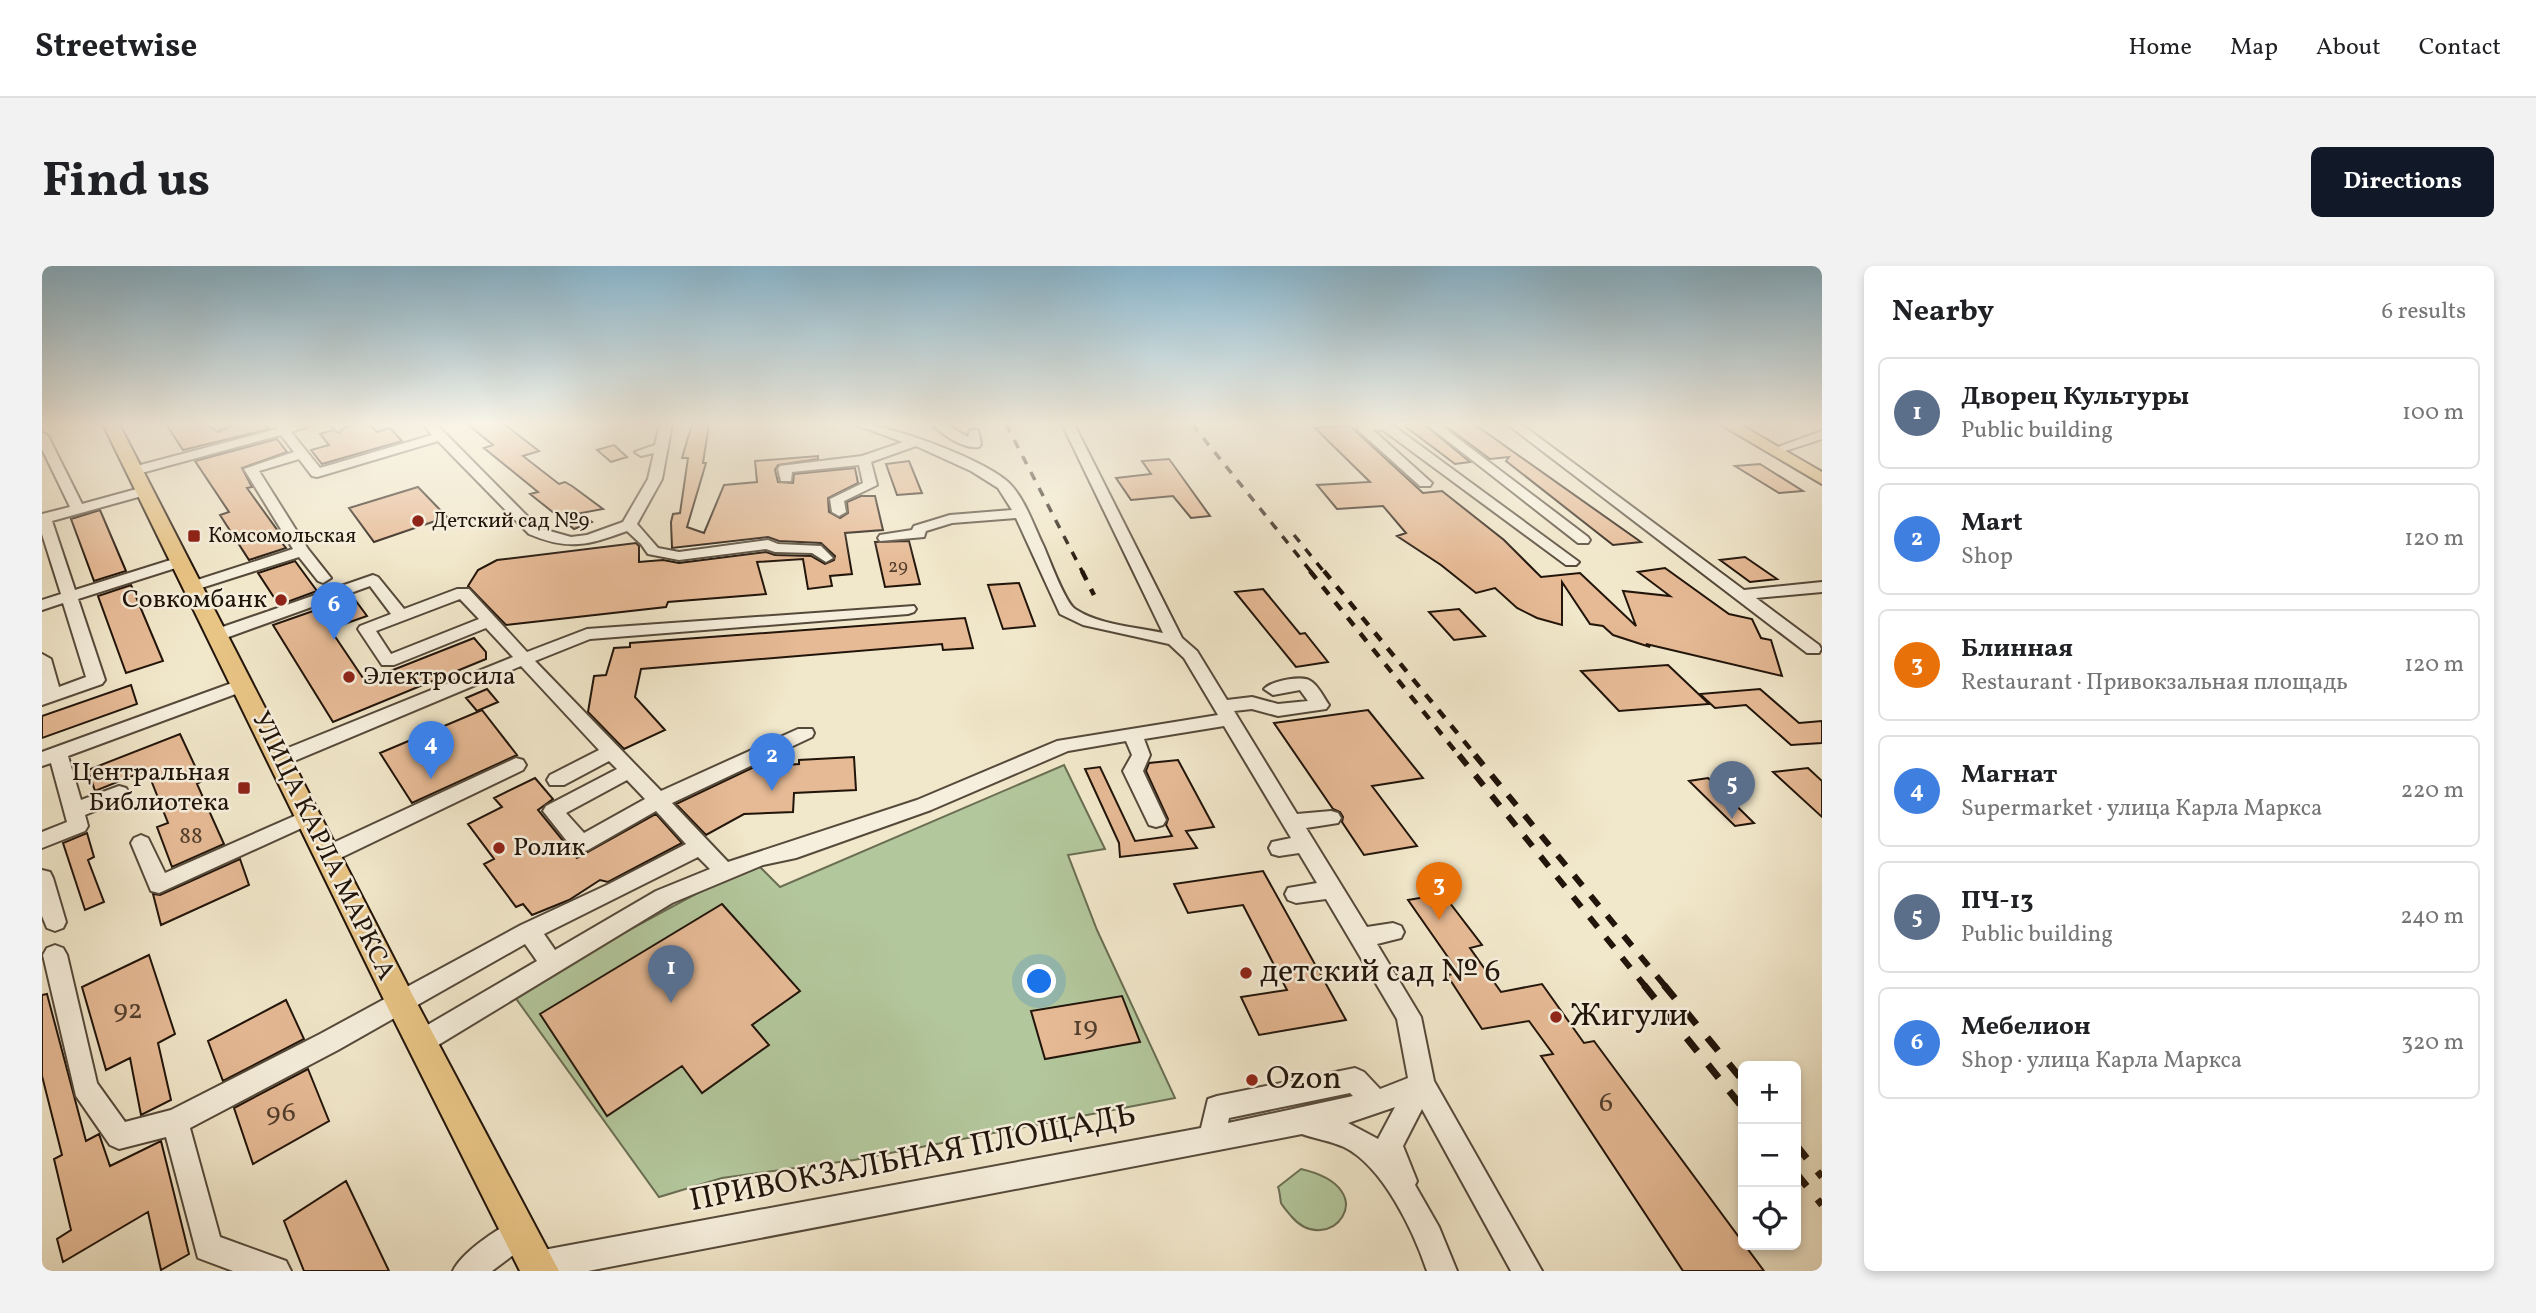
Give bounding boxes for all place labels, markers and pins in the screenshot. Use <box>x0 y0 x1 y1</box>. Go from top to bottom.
place label: Детский сад №9 <box>432 507 589 536</box>
marker: Детский сад №9 <box>410 513 426 529</box>
place label: Комсомольская <box>208 522 356 551</box>
marker: Комсомольская <box>186 528 202 544</box>
place label: Совкомбанк <box>122 582 267 618</box>
pin: 6 <box>311 582 357 640</box>
marker: Совкомбанк <box>273 592 289 608</box>
place label: Электросила <box>363 659 516 695</box>
marker: Электросила <box>341 669 357 685</box>
pin: 4 <box>408 721 454 779</box>
pin: 2 <box>749 733 795 791</box>
place label: Центральная Библиотека <box>71 755 230 821</box>
pin: 5 <box>1709 761 1755 819</box>
marker: Центральная Библиотека <box>236 780 252 796</box>
place label: Ролик <box>513 830 585 866</box>
marker: Ролик <box>491 840 507 856</box>
pin: 3 <box>1416 862 1462 920</box>
pin: 1 <box>648 945 694 1003</box>
place label: детский сад № 6 <box>1260 951 1501 995</box>
marker: детский сад № 6 <box>1238 965 1254 981</box>
place label: Жигули <box>1570 995 1688 1039</box>
marker: Жигули <box>1548 1009 1564 1025</box>
place label: Ozon <box>1266 1058 1342 1102</box>
marker: Ozon <box>1244 1072 1260 1088</box>

